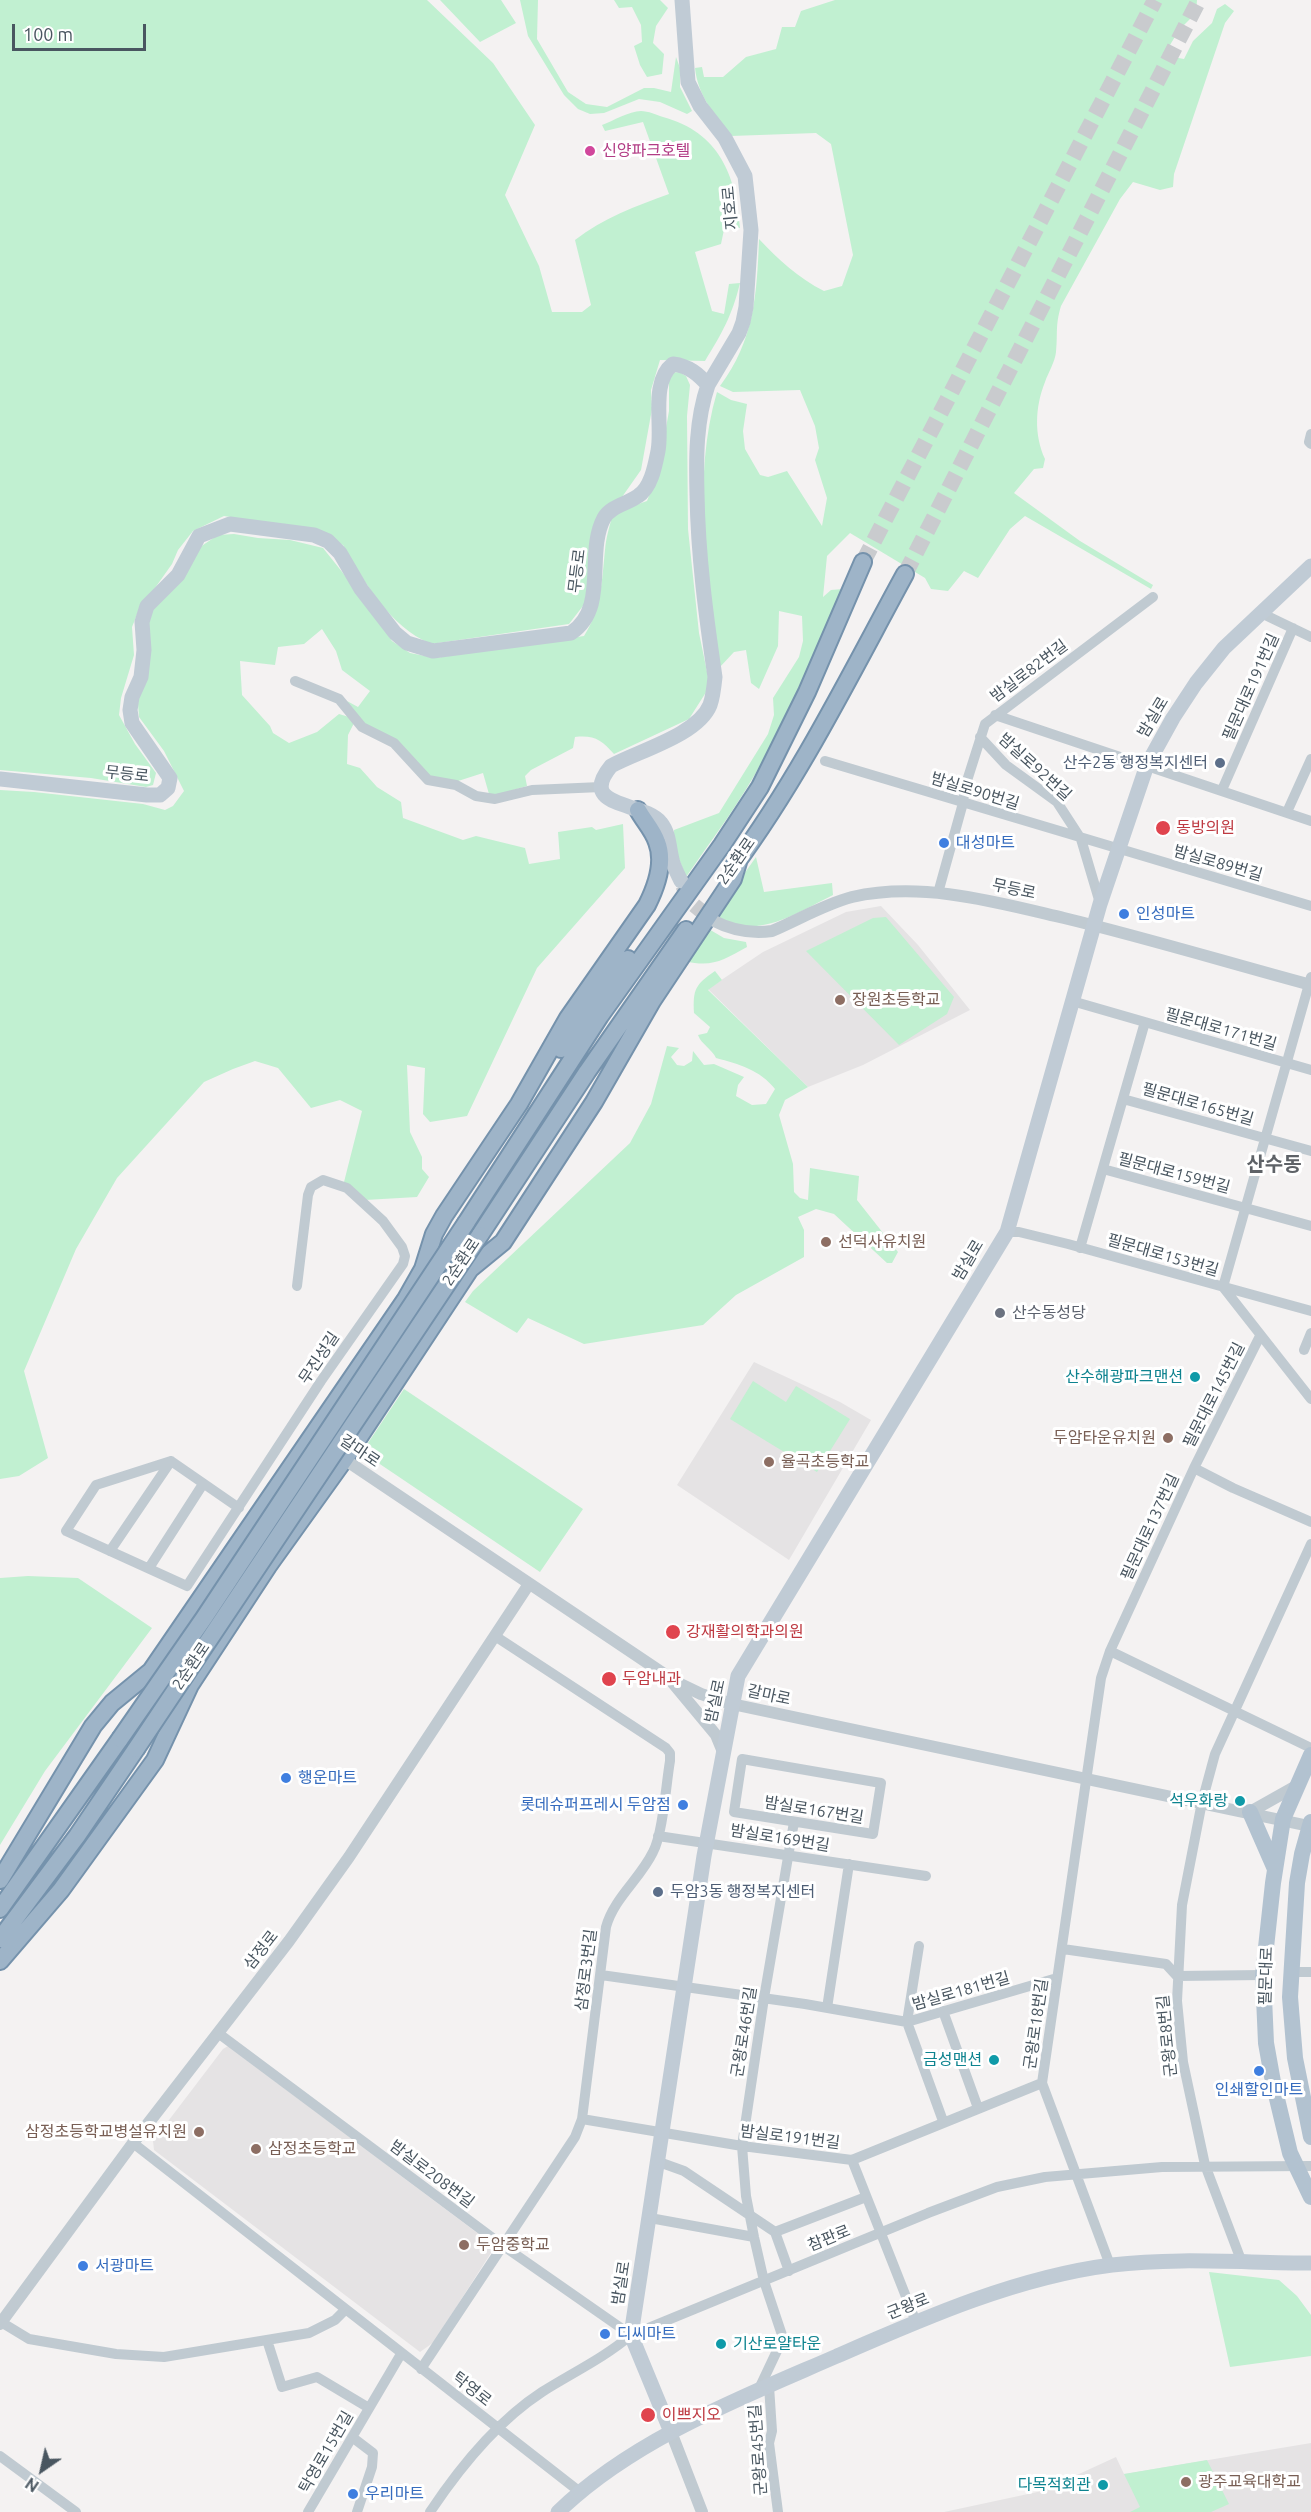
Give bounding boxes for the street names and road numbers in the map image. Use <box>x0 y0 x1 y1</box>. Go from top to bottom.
street label: 지호로 <box>719 185 741 231</box>
street label: 무등로 <box>565 548 589 594</box>
street label: 필문대로191번길 <box>1219 630 1283 744</box>
street label: 밤실로82번길 <box>987 636 1071 706</box>
street label: 밤실로 <box>1133 693 1173 741</box>
street label: 밤실로92번길 <box>995 729 1075 805</box>
street label: 무등로 <box>104 762 150 786</box>
street label: 밤실로90번길 <box>928 768 1022 814</box>
street label: 2순환로 <box>713 834 759 888</box>
street label: 밤실로89번길 <box>1171 841 1265 885</box>
street label: 무등로 <box>990 875 1038 903</box>
street label: 필문대로171번길 <box>1163 1004 1279 1054</box>
street label: 필문대로165번길 <box>1140 1079 1256 1129</box>
street label: 필문대로159번길 <box>1116 1149 1232 1197</box>
street label: 필문대로153번길 <box>1105 1230 1221 1280</box>
street label: 2순환로 <box>438 1235 484 1289</box>
street label: 밤실로 <box>948 1236 988 1284</box>
street label: 무진성길 <box>295 1328 343 1388</box>
street label: 필문대로145번길 <box>1179 1339 1249 1451</box>
street label: 갈마로 <box>336 1431 384 1471</box>
street label: 필문대로137번길 <box>1117 1471 1183 1583</box>
street label: 2순환로 <box>168 1639 214 1693</box>
street label: 밤실로 <box>701 1677 729 1725</box>
street label: 갈마로 <box>745 1681 793 1709</box>
street label: 밤실로167번길 <box>763 1793 865 1827</box>
street label: 밤실로169번길 <box>729 1821 831 1855</box>
street label: 삼정로 <box>240 1927 282 1973</box>
street label: 삼정로3번길 <box>571 1928 601 2012</box>
street label: 필문대로 <box>1255 1946 1277 2006</box>
street label: 밤실로181번길 <box>910 1968 1012 2014</box>
street label: 군왕로18번길 <box>1020 1977 1052 2071</box>
street label: 군왕로46번길 <box>727 1985 761 2079</box>
street label: 군왕로8번길 <box>1153 1994 1181 2078</box>
street label: 밤실로191번길 <box>739 2121 841 2153</box>
street label: 밤실로208번길 <box>386 2136 478 2212</box>
street label: 참판로 <box>805 2221 853 2255</box>
street label: 밤실로 <box>608 2260 634 2306</box>
street label: 군왕로 <box>884 2289 932 2323</box>
street label: 탁영로 <box>449 2368 495 2410</box>
street label: 군왕로45번길 <box>745 2404 771 2496</box>
street label: 탁영로15번길 <box>295 2408 357 2496</box>

